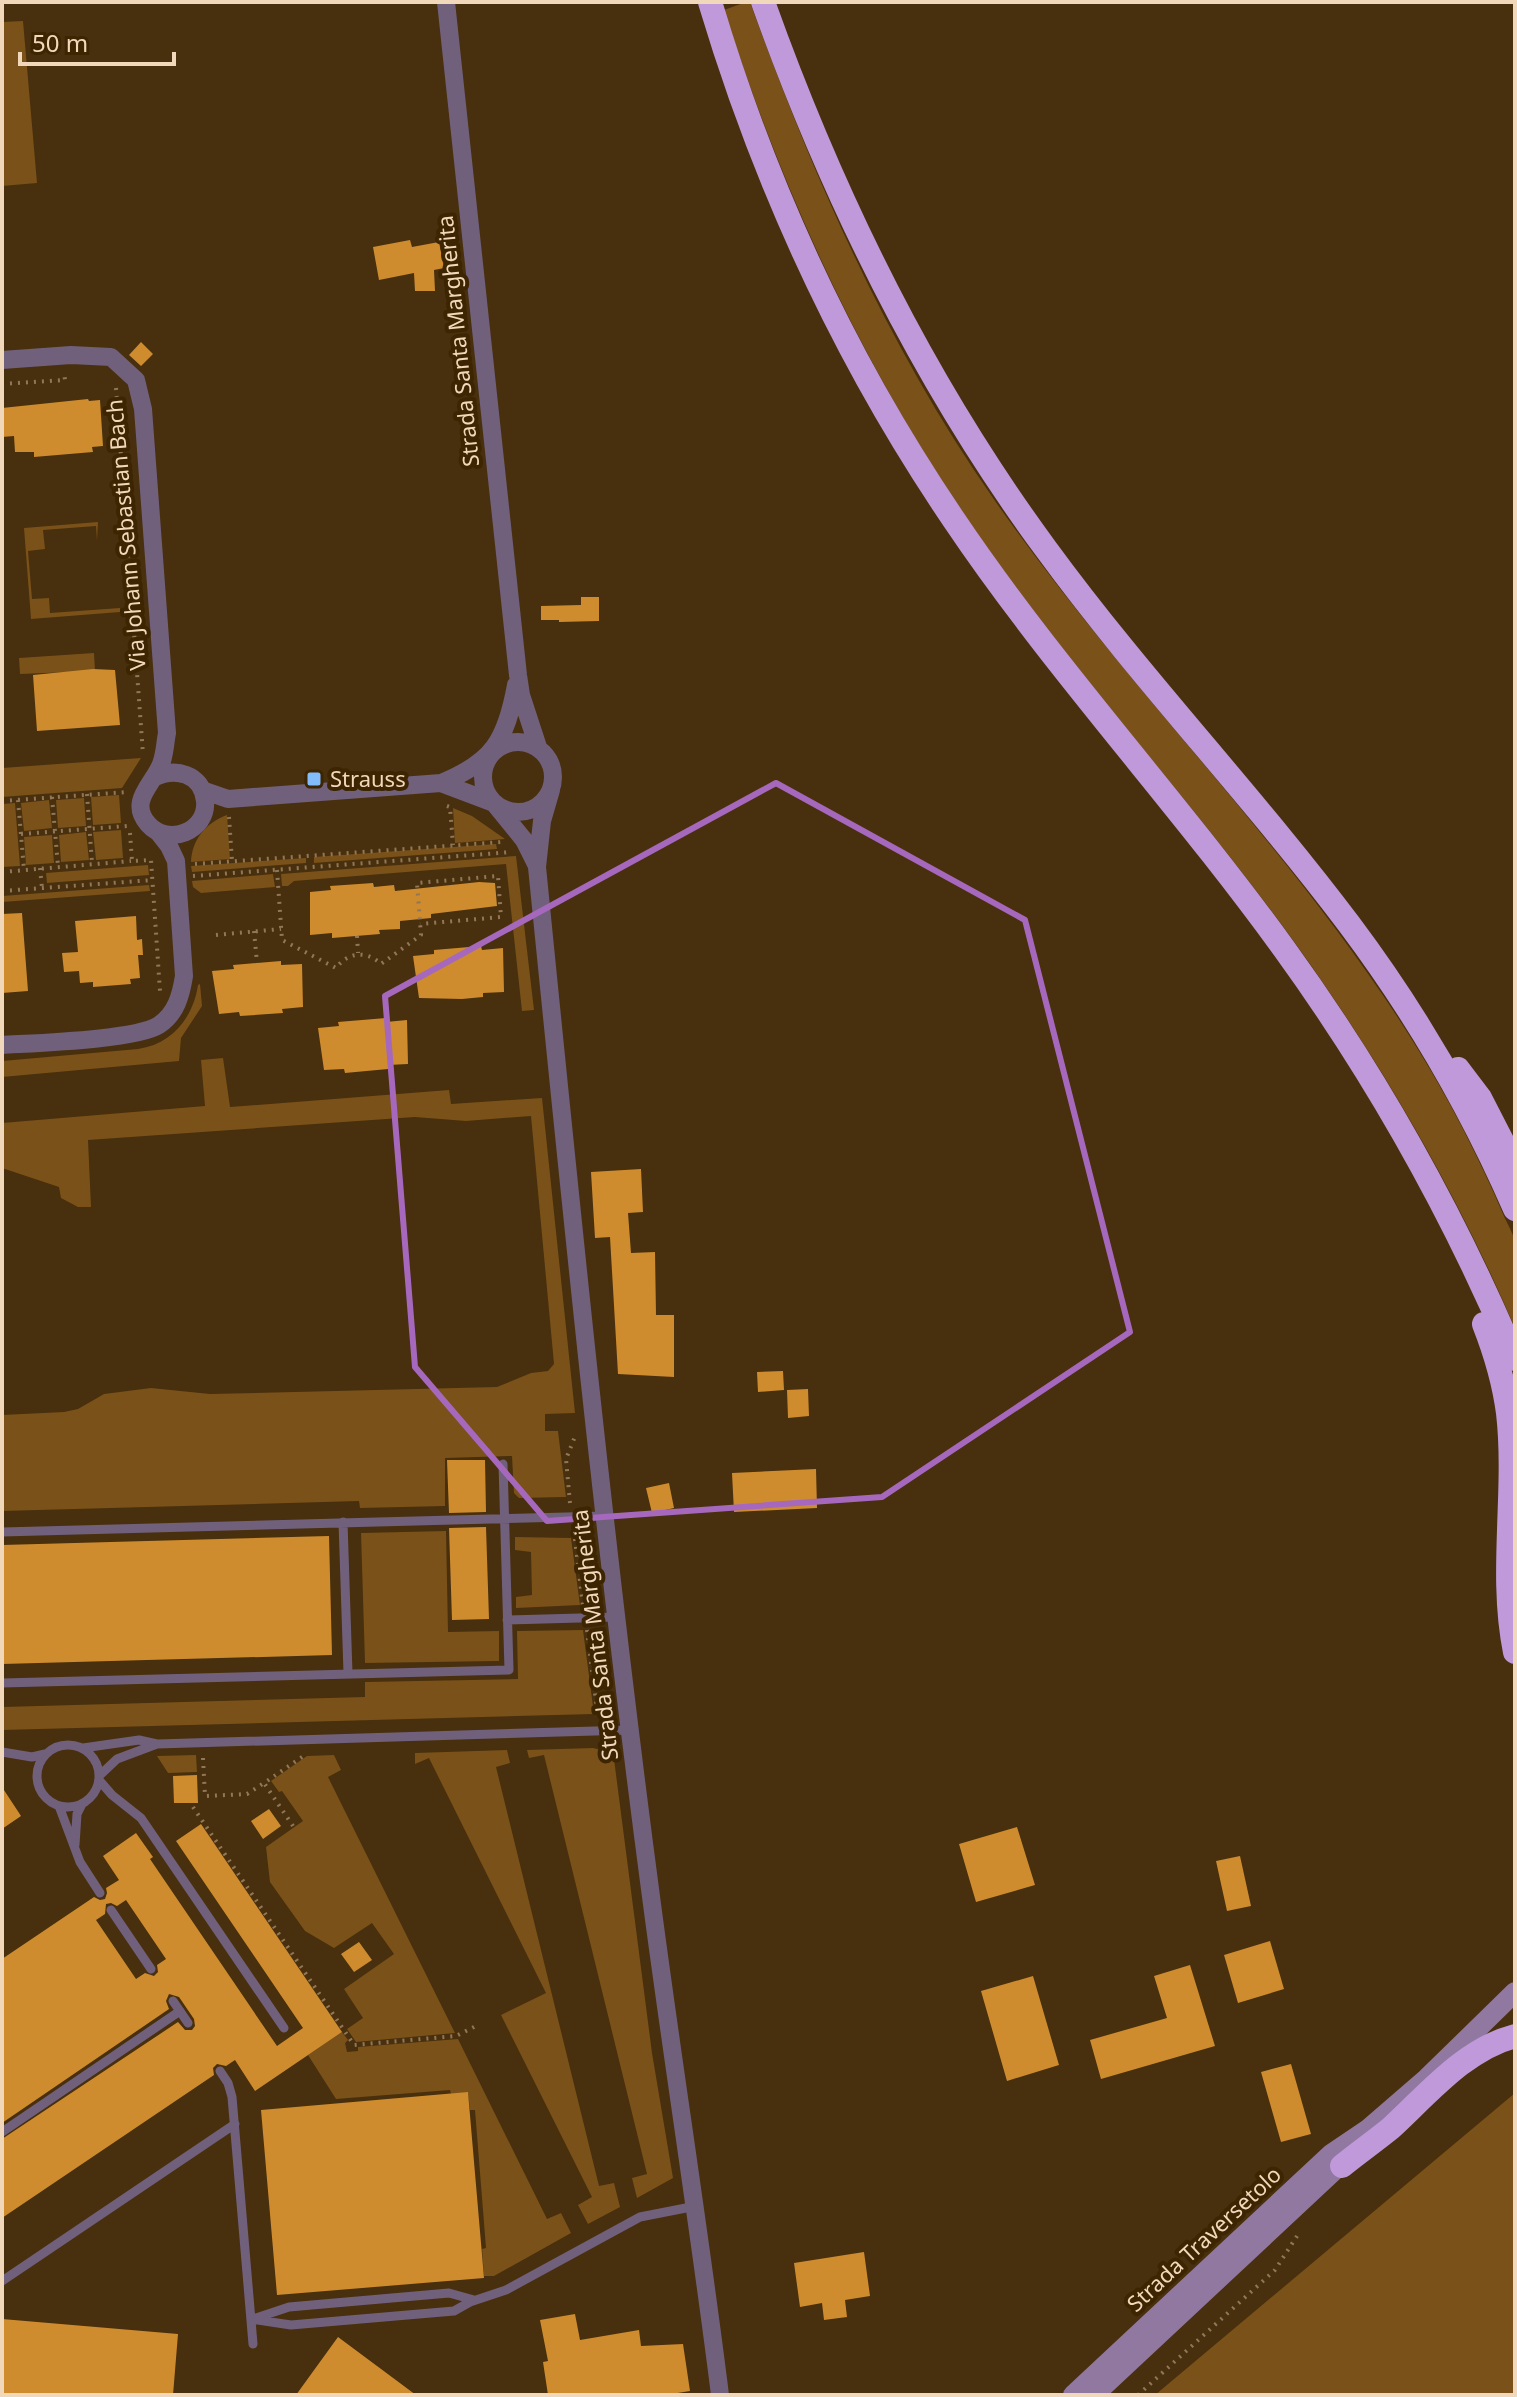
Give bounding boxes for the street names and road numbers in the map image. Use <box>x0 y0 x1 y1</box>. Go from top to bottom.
street label: Strada Santa Margherita <box>429 214 485 468</box>
street label: Via Johann Sebastian Bach <box>98 398 152 672</box>
street label: Strada Santa Margherita <box>564 1508 624 1762</box>
street label: Strada Traversetolo <box>1120 2159 1287 2318</box>

